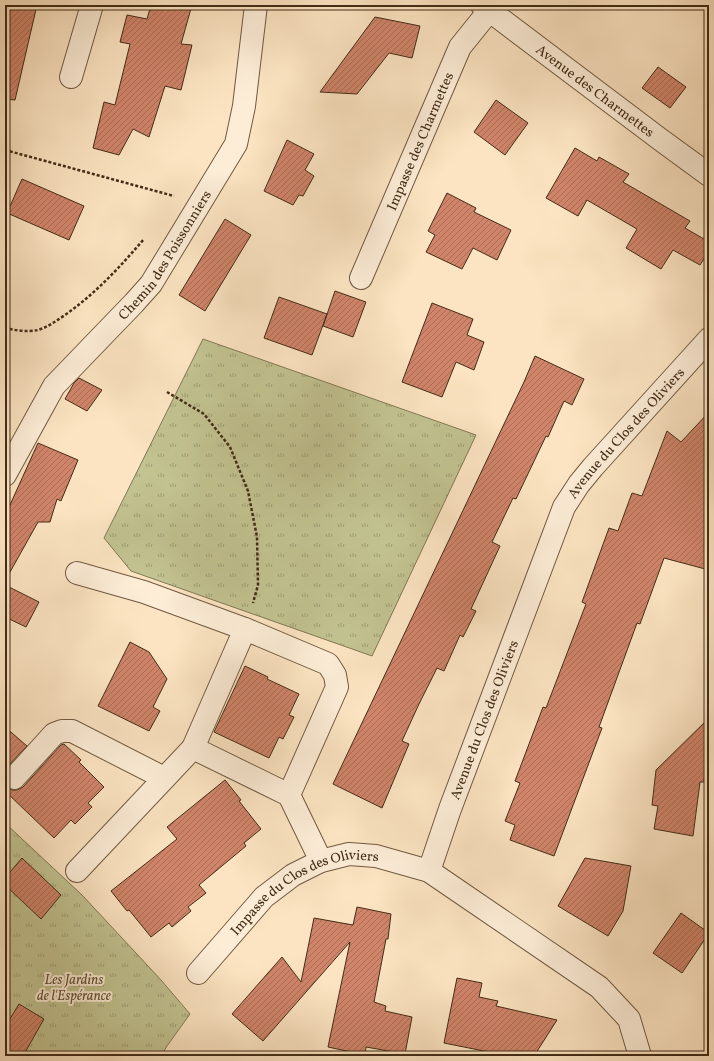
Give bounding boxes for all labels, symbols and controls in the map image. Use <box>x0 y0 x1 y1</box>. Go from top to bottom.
street label: Avenue des Charmettes <box>531 41 658 143</box>
street label: Impasse des Charmettes <box>383 70 459 214</box>
street label: Chemin des Poissonniers <box>115 187 217 325</box>
street label: Avenue du Clos des Oliviers <box>564 364 690 503</box>
street label: Avenue du Clos des Oliviers <box>446 638 524 803</box>
street label: Impasse du Clos des Oliviers <box>227 846 379 940</box>
park label: Les Jardins de l'Espérance <box>37 971 111 1006</box>

